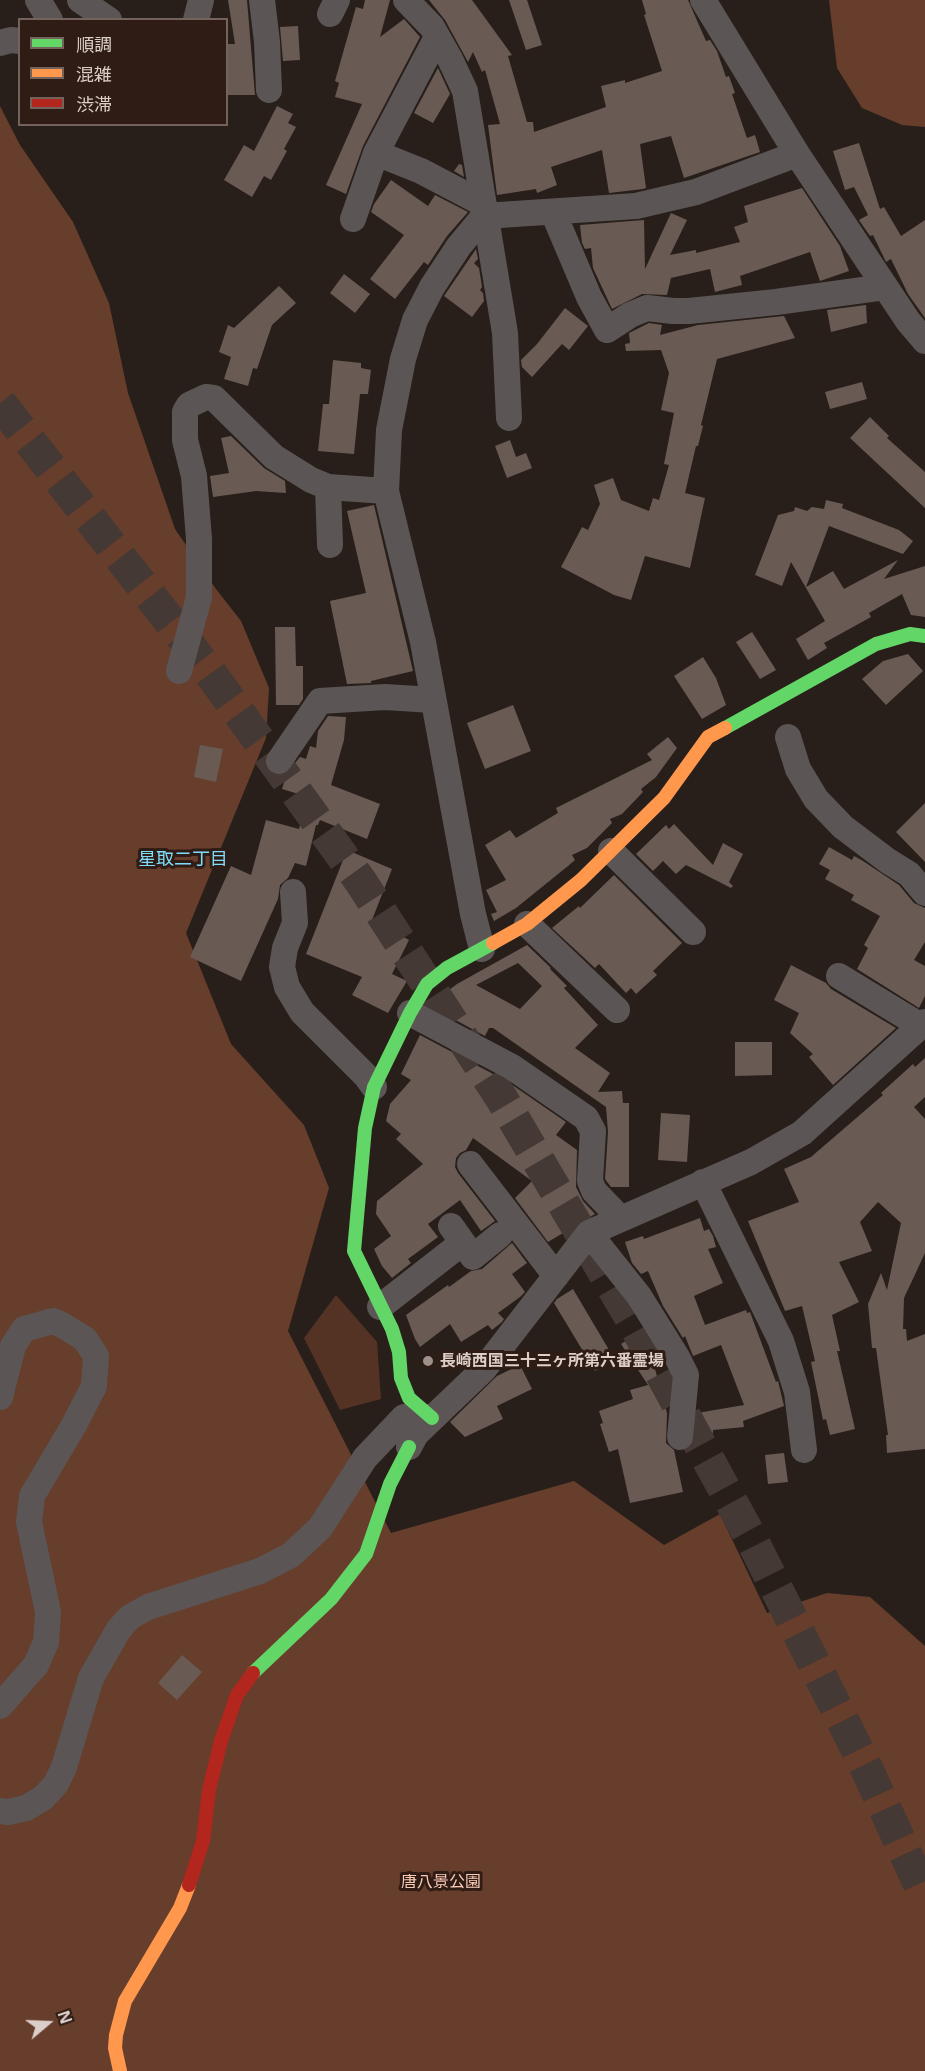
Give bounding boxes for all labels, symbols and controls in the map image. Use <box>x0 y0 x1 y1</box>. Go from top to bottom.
legend <box>18 18 228 126</box>
text: 順調 <box>76 32 112 56</box>
text: 混雑 <box>76 62 112 86</box>
text: 渋滞 <box>76 92 112 116</box>
district label: 星取二丁目 <box>138 849 228 871</box>
place label: 長崎西国三十三ヶ所第六番霊場 <box>440 1351 664 1371</box>
marker: 長崎西国三十三ヶ所第六番霊場 <box>421 1354 435 1368</box>
park label: 唐八景公園 <box>401 1872 481 1892</box>
north arrow <box>18 1993 78 2053</box>
text: N <box>52 2007 78 2027</box>

